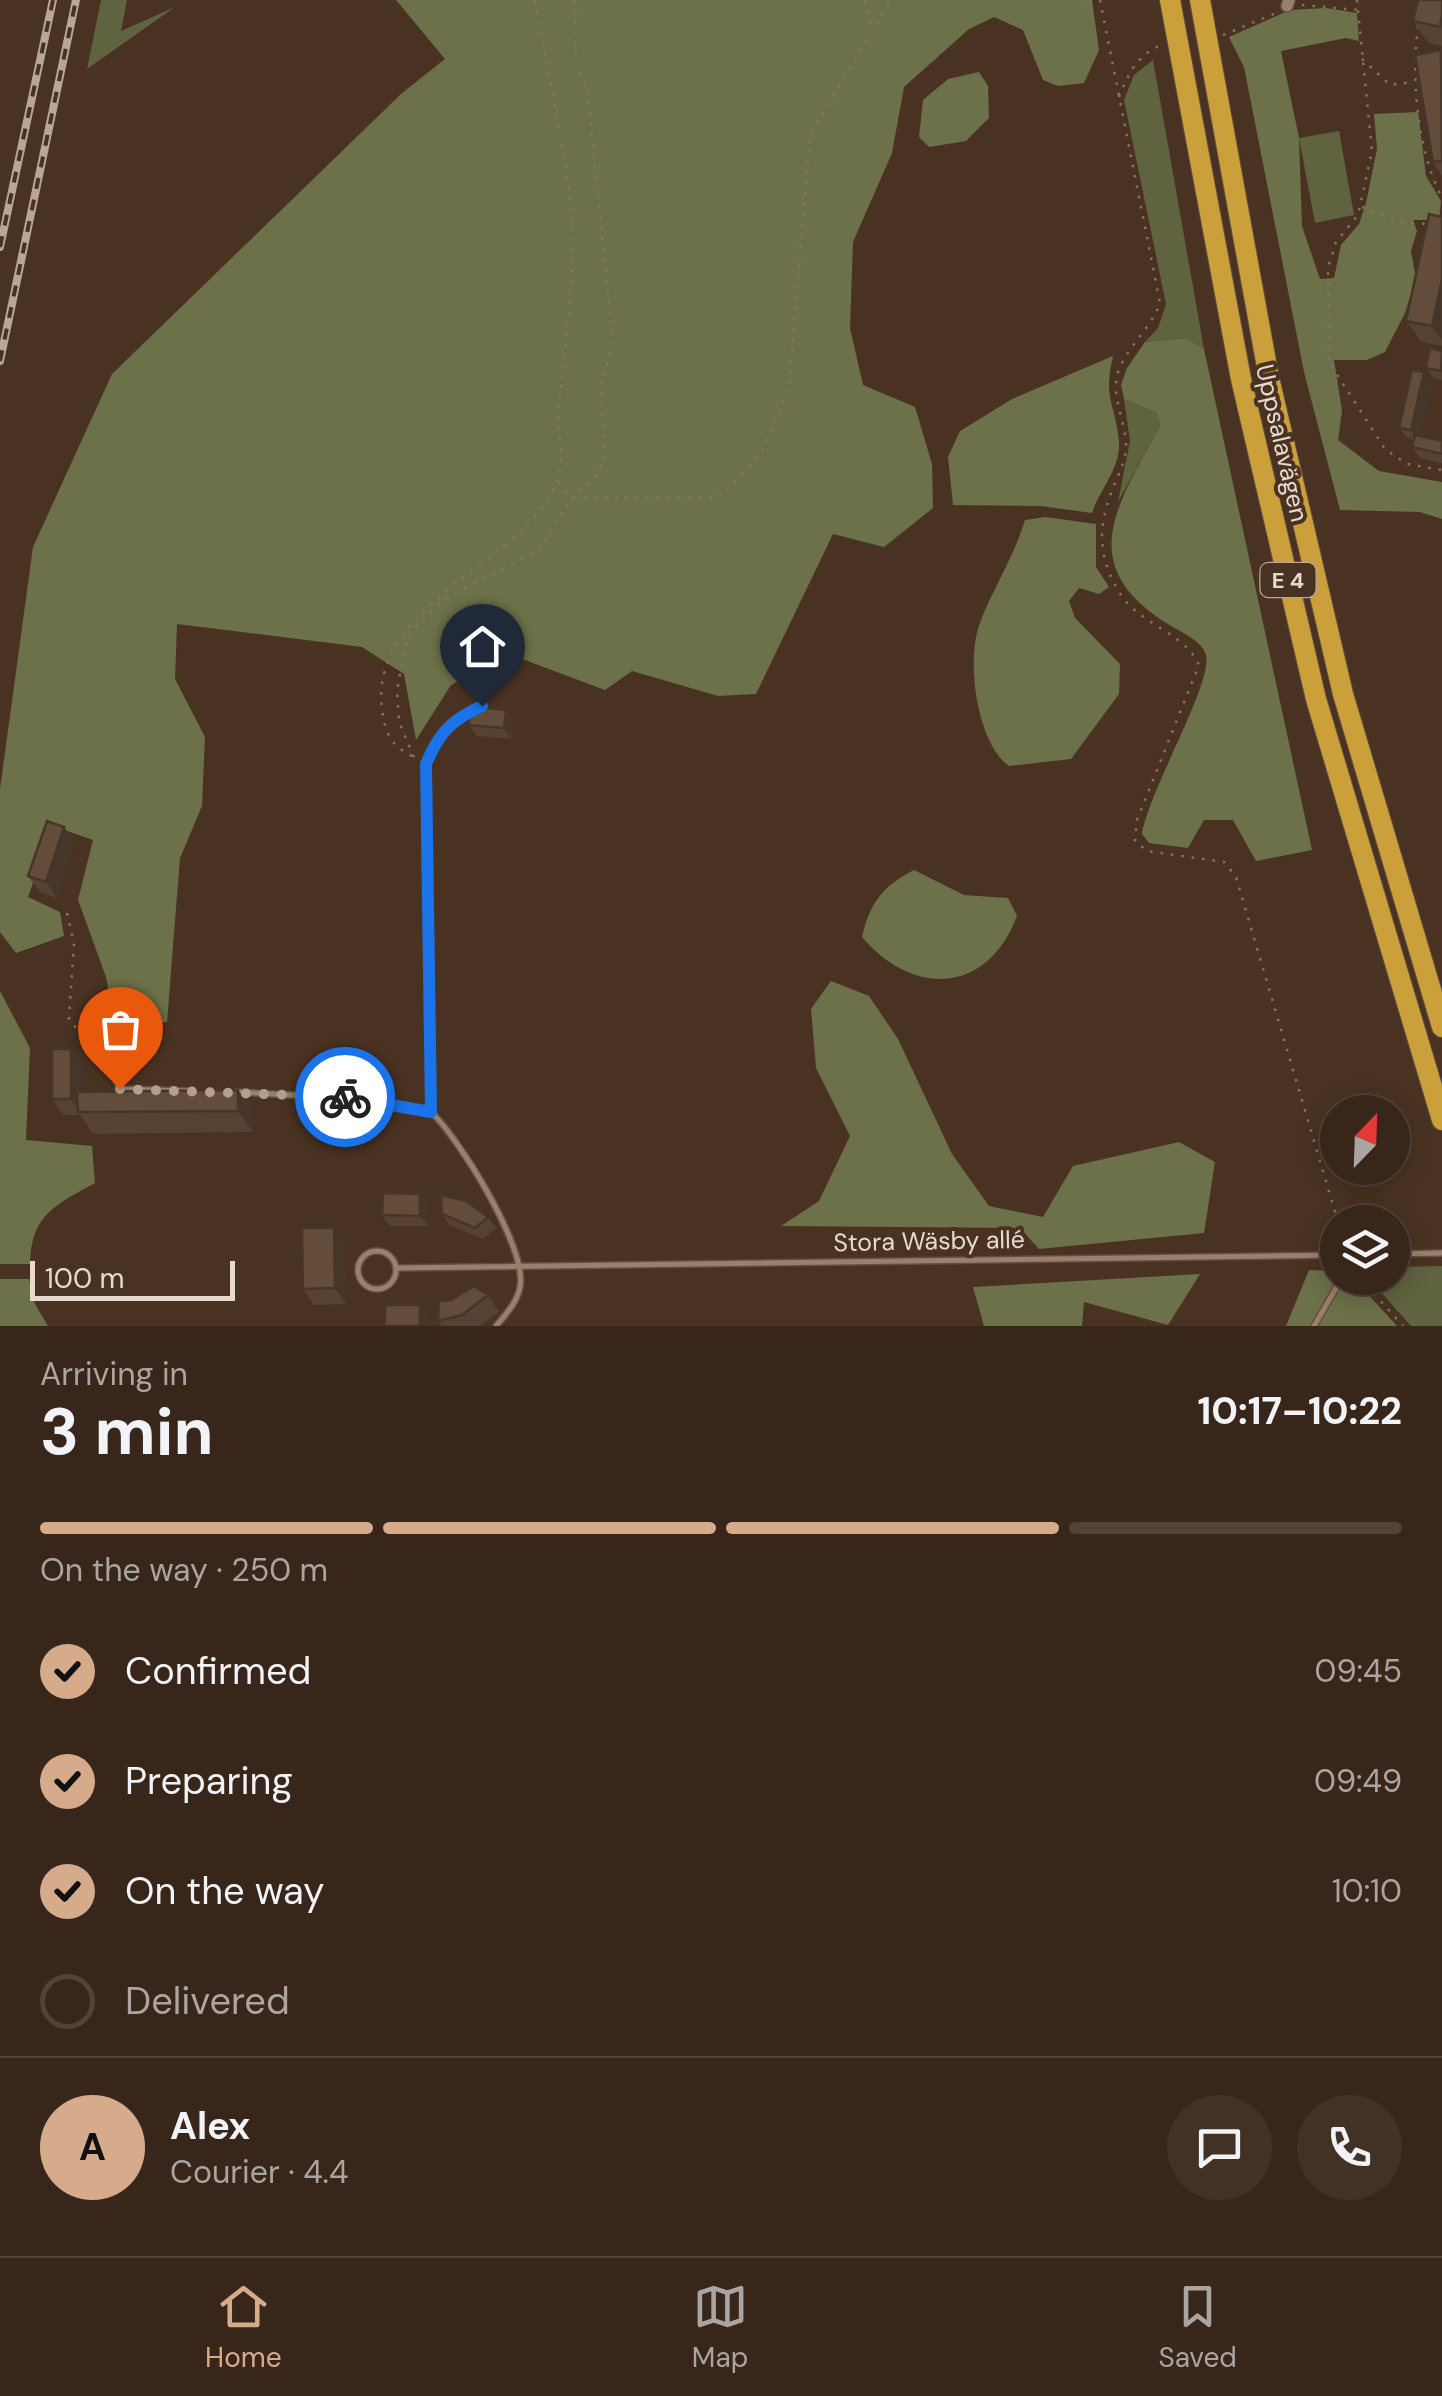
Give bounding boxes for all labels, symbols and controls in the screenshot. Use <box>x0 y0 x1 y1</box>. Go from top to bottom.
street label: Uppsalavägen <box>1248 361 1316 525</box>
road number: E 4 <box>1260 563 1316 597</box>
pin <box>440 604 525 707</box>
icon: home <box>455 619 510 674</box>
pin <box>78 987 163 1090</box>
icon: bag <box>93 1002 148 1057</box>
courier <box>295 1047 395 1147</box>
icon: bike <box>318 1070 373 1125</box>
north arrow <box>1320 1095 1410 1185</box>
map controls <box>1320 1095 1410 1295</box>
button: layers <box>1320 1205 1410 1295</box>
street label: Stora Wäsby allé <box>833 1223 1025 1259</box>
scale bar <box>30 1256 235 1300</box>
text: 100 m <box>45 1260 124 1297</box>
text: Arriving in <box>40 1353 188 1395</box>
text: 10:17–10:22 <box>1198 1386 1402 1436</box>
text: 3 min <box>40 1390 214 1474</box>
text: On the way · 250 m <box>40 1549 328 1591</box>
icon: check <box>40 1644 95 1699</box>
text: Confirmed <box>125 1646 311 1696</box>
text: 09:45 <box>1315 1650 1402 1692</box>
icon: check <box>40 1754 95 1809</box>
text: Preparing <box>125 1756 293 1806</box>
text: 09:49 <box>1314 1760 1402 1802</box>
icon: check <box>40 1864 95 1919</box>
text: On the way <box>125 1866 324 1916</box>
text: 10:10 <box>1332 1870 1402 1912</box>
text: Delivered <box>125 1976 290 2026</box>
button: chat <box>1167 2095 1272 2200</box>
button: phone <box>1297 2095 1402 2200</box>
text: Alex <box>170 2101 250 2151</box>
text: A <box>79 2122 106 2172</box>
text: Courier · 4.4 <box>170 2151 348 2193</box>
tab: Home <box>205 2279 282 2376</box>
tab: Map <box>692 2279 748 2376</box>
tab: Saved <box>1158 2279 1237 2376</box>

